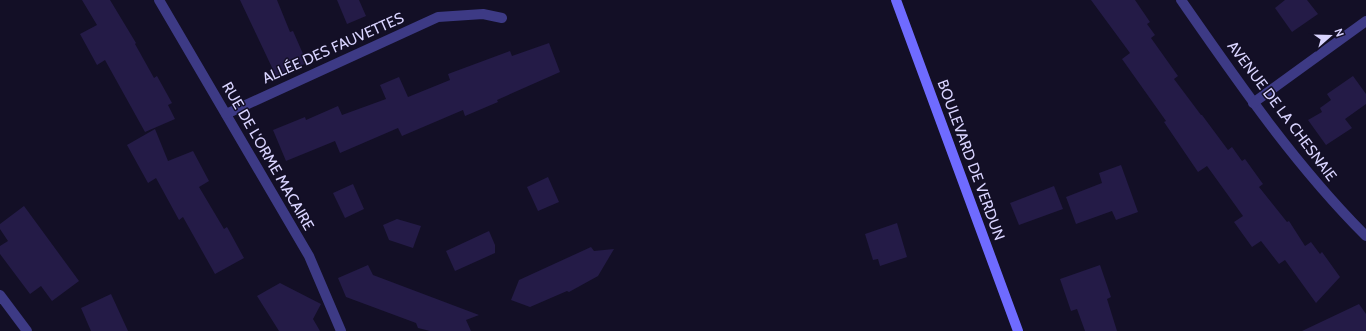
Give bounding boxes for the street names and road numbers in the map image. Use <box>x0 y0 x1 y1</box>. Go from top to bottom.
street label: ALLÉE DES FAUVETTES <box>259 8 407 87</box>
street label: AVENUE DE LA CHESNAIE <box>1223 37 1341 185</box>
street label: BOULEVARD DE VERDUN <box>934 77 1008 243</box>
street label: RUE DE L'ORME MACAIRE <box>218 79 318 233</box>

